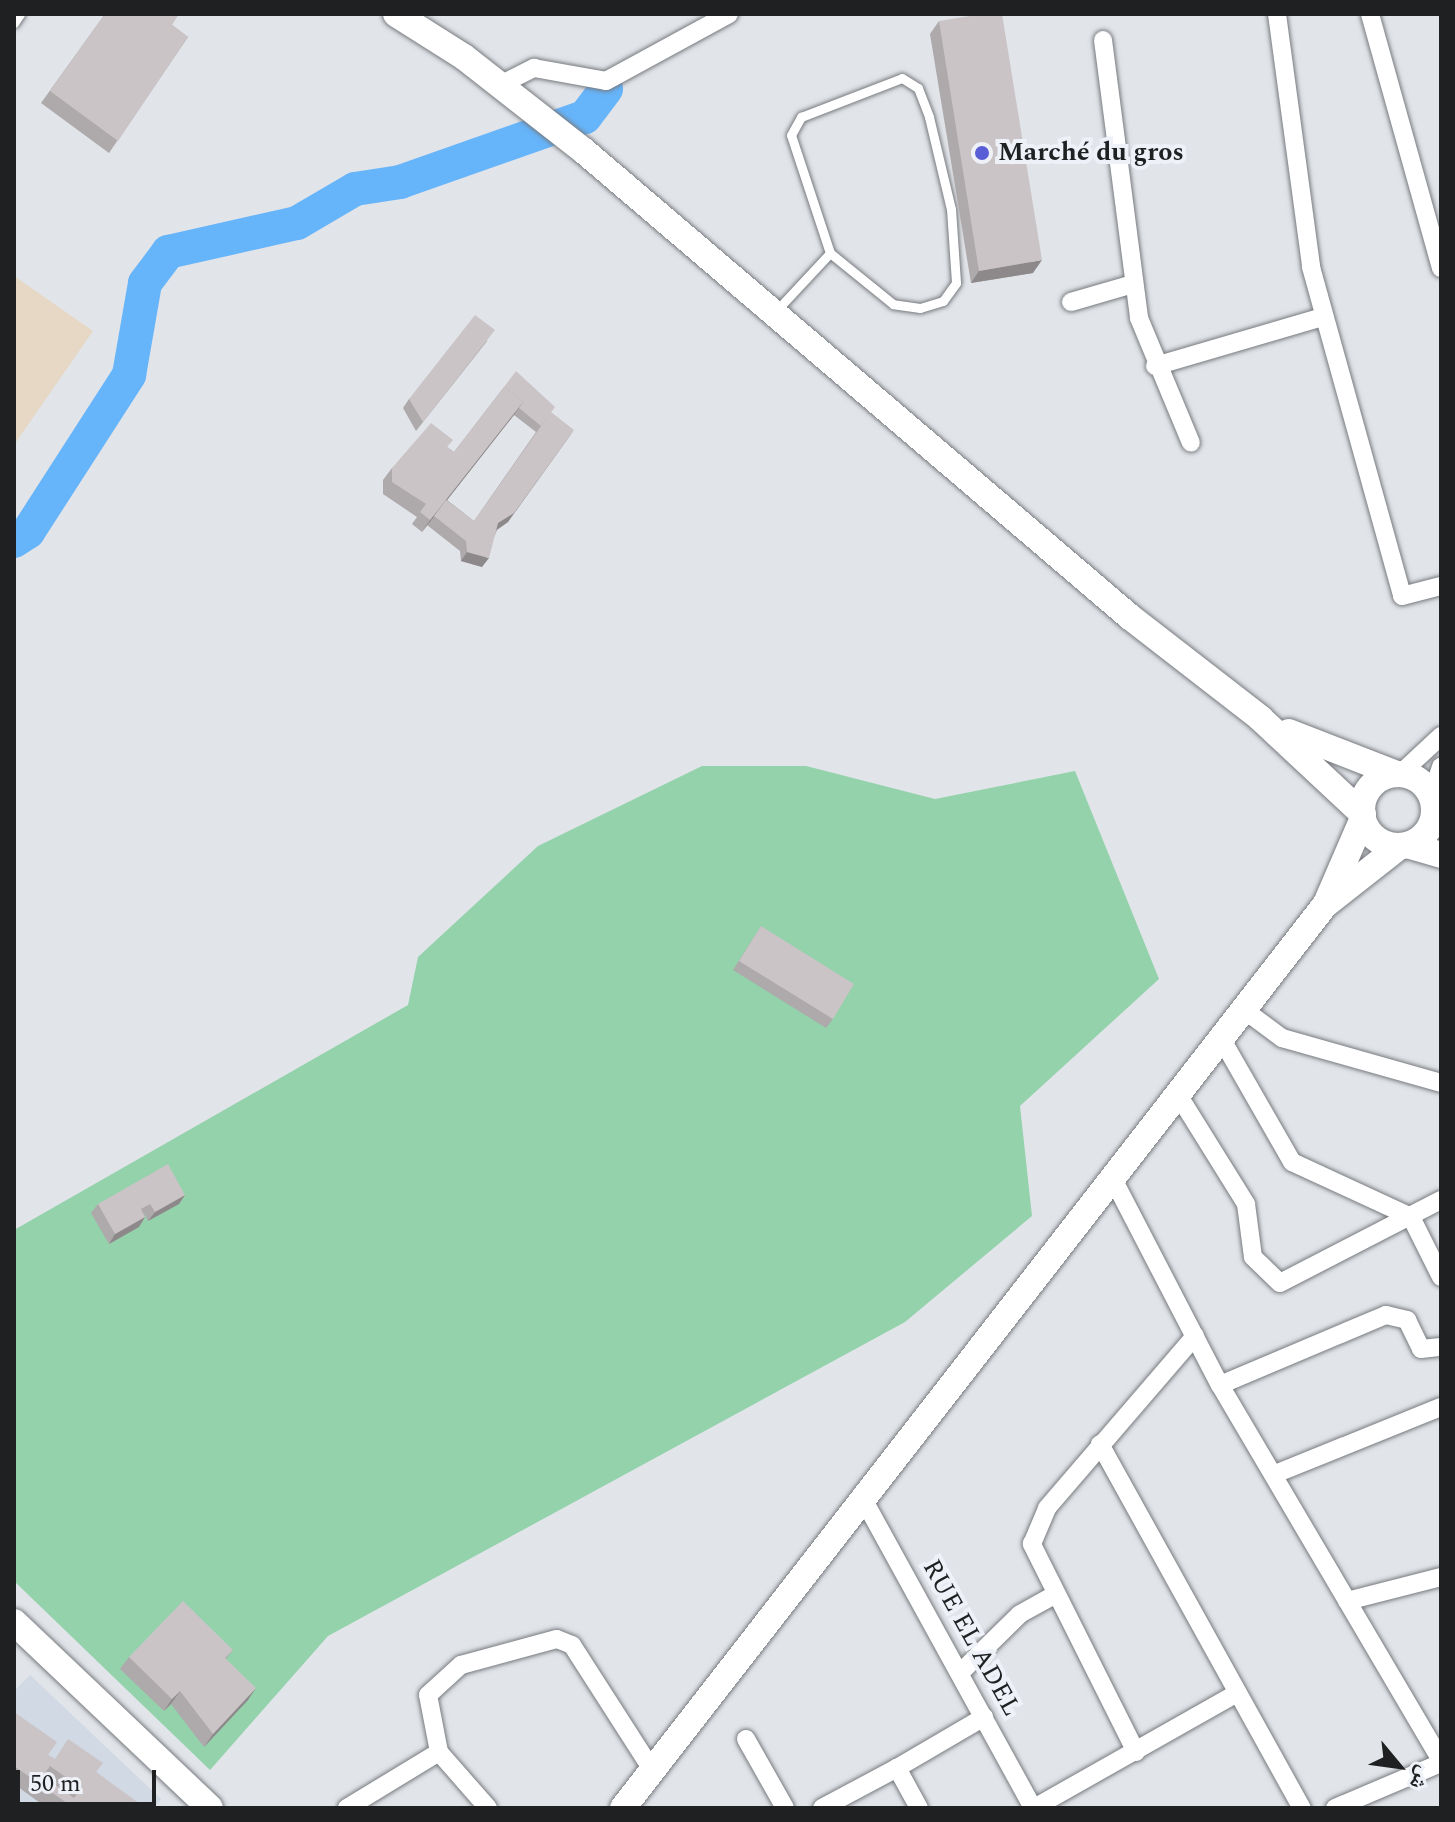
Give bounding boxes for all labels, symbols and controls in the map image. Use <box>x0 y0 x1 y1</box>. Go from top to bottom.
place label: Marché du gros <box>998 137 1184 169</box>
marker: Marché du gros <box>973 144 991 162</box>
street label: RUE EL ADEL <box>915 1554 1027 1722</box>
north arrow <box>1359 1726 1439 1806</box>
scale bar <box>20 1754 160 1804</box>
text: ش <box>1400 1760 1441 1796</box>
text: 50 m <box>30 1766 81 1802</box>

